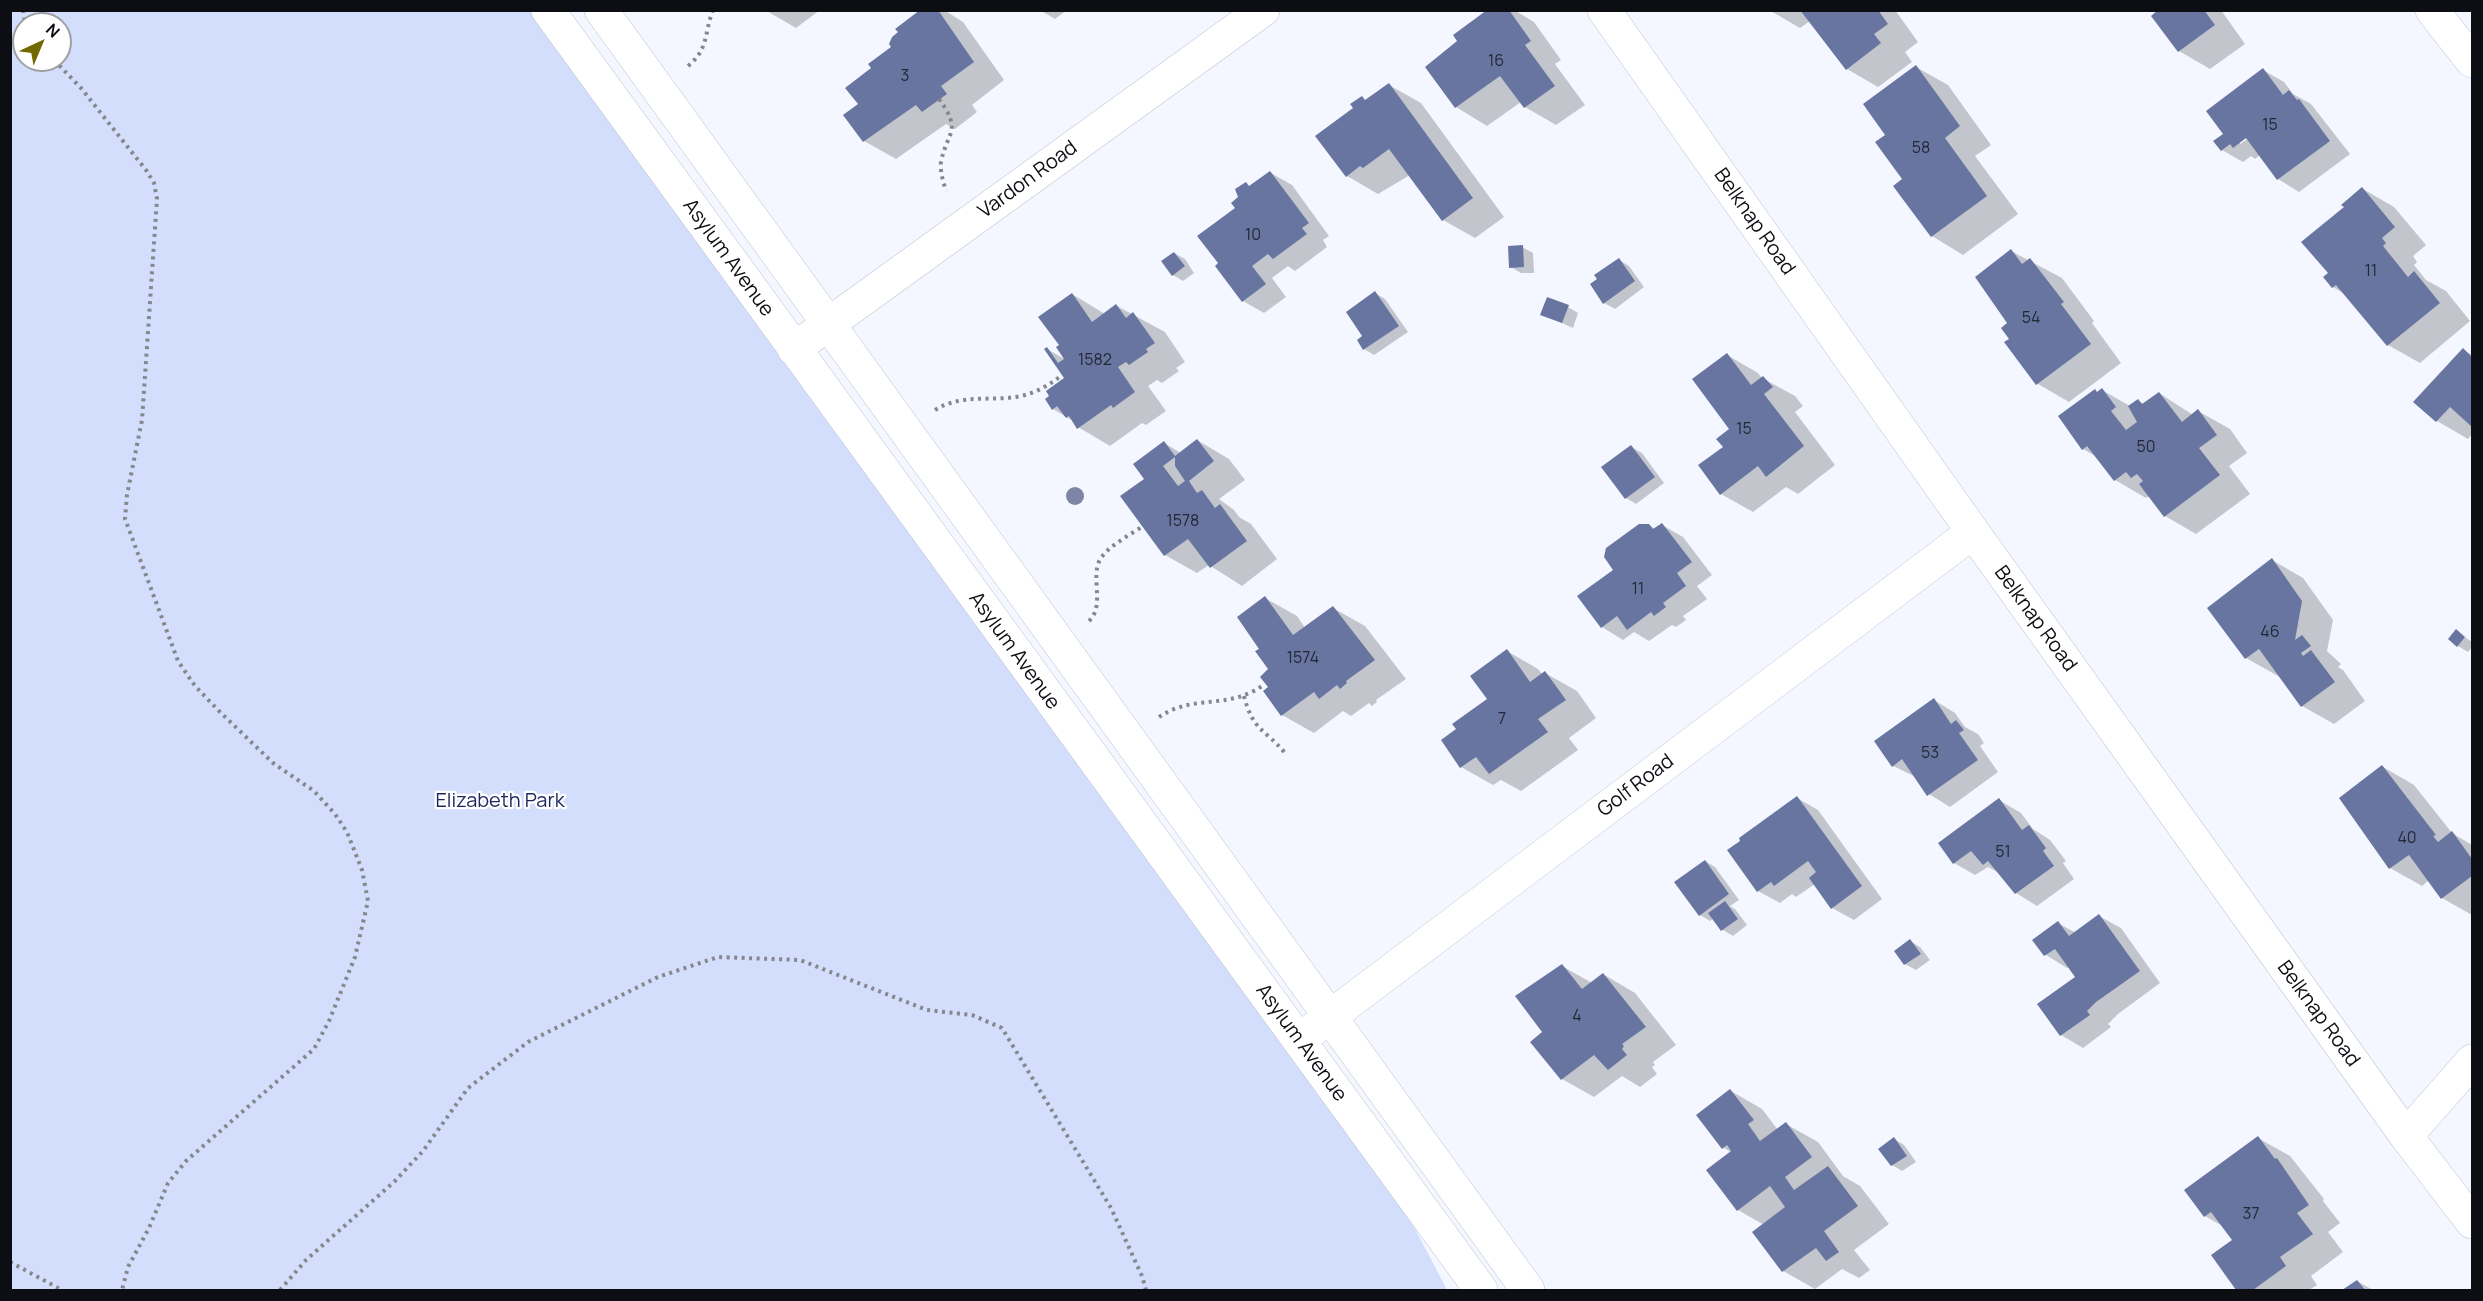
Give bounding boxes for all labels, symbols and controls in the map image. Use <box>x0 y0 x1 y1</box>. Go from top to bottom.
north arrow <box>12 12 72 72</box>
text: N <box>41 19 65 42</box>
house number: 16 <box>1488 52 1504 72</box>
house number: 3 <box>901 67 909 87</box>
house number: 15 <box>2262 116 2278 136</box>
street label: Vardon Road <box>974 136 1082 224</box>
house number: 58 <box>1912 139 1930 159</box>
street label: Belknap Road <box>1708 164 1800 280</box>
street label: Asylum Avenue <box>677 195 779 321</box>
house number: 10 <box>1245 226 1261 246</box>
house number: 11 <box>2365 262 2377 282</box>
house number: 54 <box>2022 309 2040 329</box>
house number: 1582 <box>1078 351 1112 371</box>
house number: 15 <box>1736 420 1752 440</box>
house number: 50 <box>2137 438 2155 458</box>
house number: 1578 <box>1167 512 1199 532</box>
street label: Belknap Road <box>1989 561 2081 677</box>
house number: 11 <box>1632 580 1644 600</box>
street label: Asylum Avenue <box>963 588 1065 714</box>
house number: 46 <box>2260 623 2280 643</box>
house number: 1574 <box>1287 649 1319 669</box>
house number: 7 <box>1498 710 1506 730</box>
house number: 53 <box>1921 744 1939 764</box>
street label: Golf Road <box>1593 750 1679 822</box>
park label: Elizabeth Park <box>435 789 565 813</box>
house number: 40 <box>2397 829 2417 849</box>
house number: 51 <box>1995 843 2011 863</box>
street label: Belknap Road <box>2272 956 2364 1072</box>
street label: Asylum Avenue <box>1250 980 1352 1106</box>
house number: 4 <box>1572 1007 1582 1027</box>
house number: 37 <box>2243 1205 2259 1225</box>

